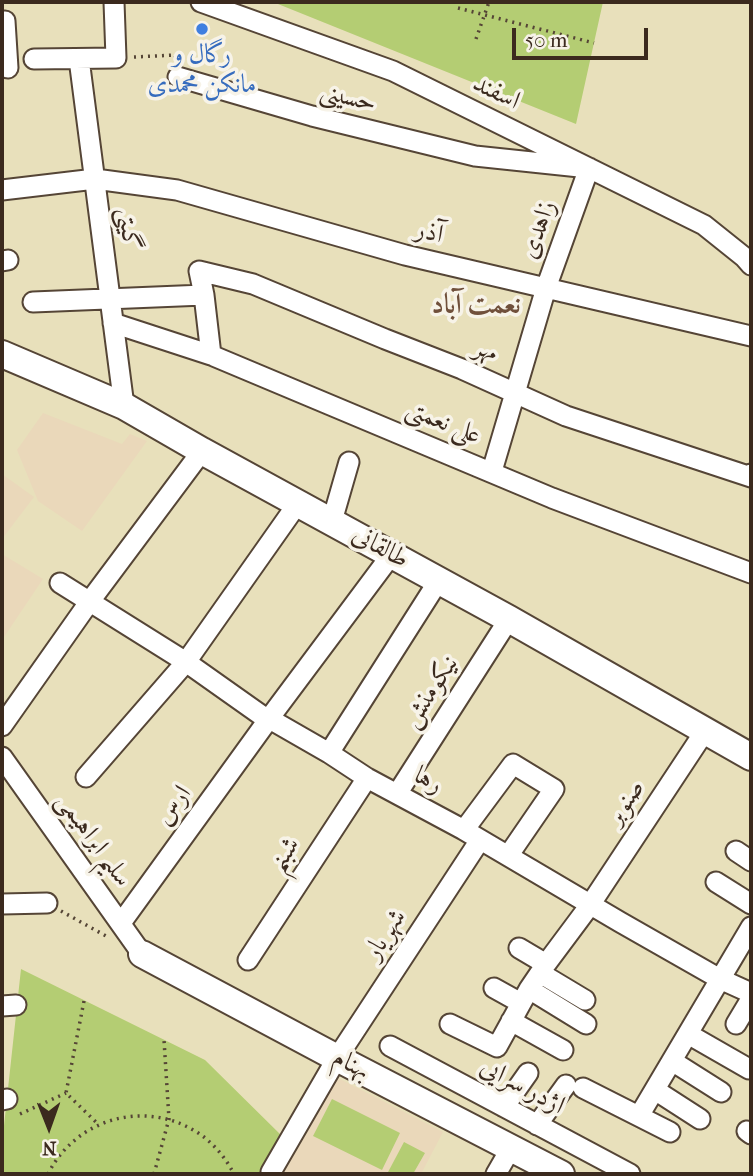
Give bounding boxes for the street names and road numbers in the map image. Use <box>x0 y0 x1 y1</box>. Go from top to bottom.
street label: اسفند <box>467 68 525 118</box>
street label: حسینی <box>317 76 379 120</box>
street label: زاهدی <box>514 197 564 263</box>
street label: گیتی <box>110 206 146 252</box>
street label: آذر <box>412 215 446 251</box>
street label: مهر <box>469 332 503 370</box>
street label: علی نعمتی <box>401 394 485 452</box>
street label: طالقانی <box>346 520 414 576</box>
street label: نیکومنش <box>396 650 466 734</box>
street label: رها <box>408 761 448 801</box>
street label: صنوبر <box>600 774 652 832</box>
street label: ارس <box>149 780 199 832</box>
street label: سلیم ابراهیمی <box>48 787 138 893</box>
street label: شبنم <box>262 832 308 878</box>
street label: شهریار <box>358 904 414 966</box>
street label: بهنام <box>327 1043 375 1087</box>
street label: اژدر سرایی <box>474 1052 570 1122</box>

